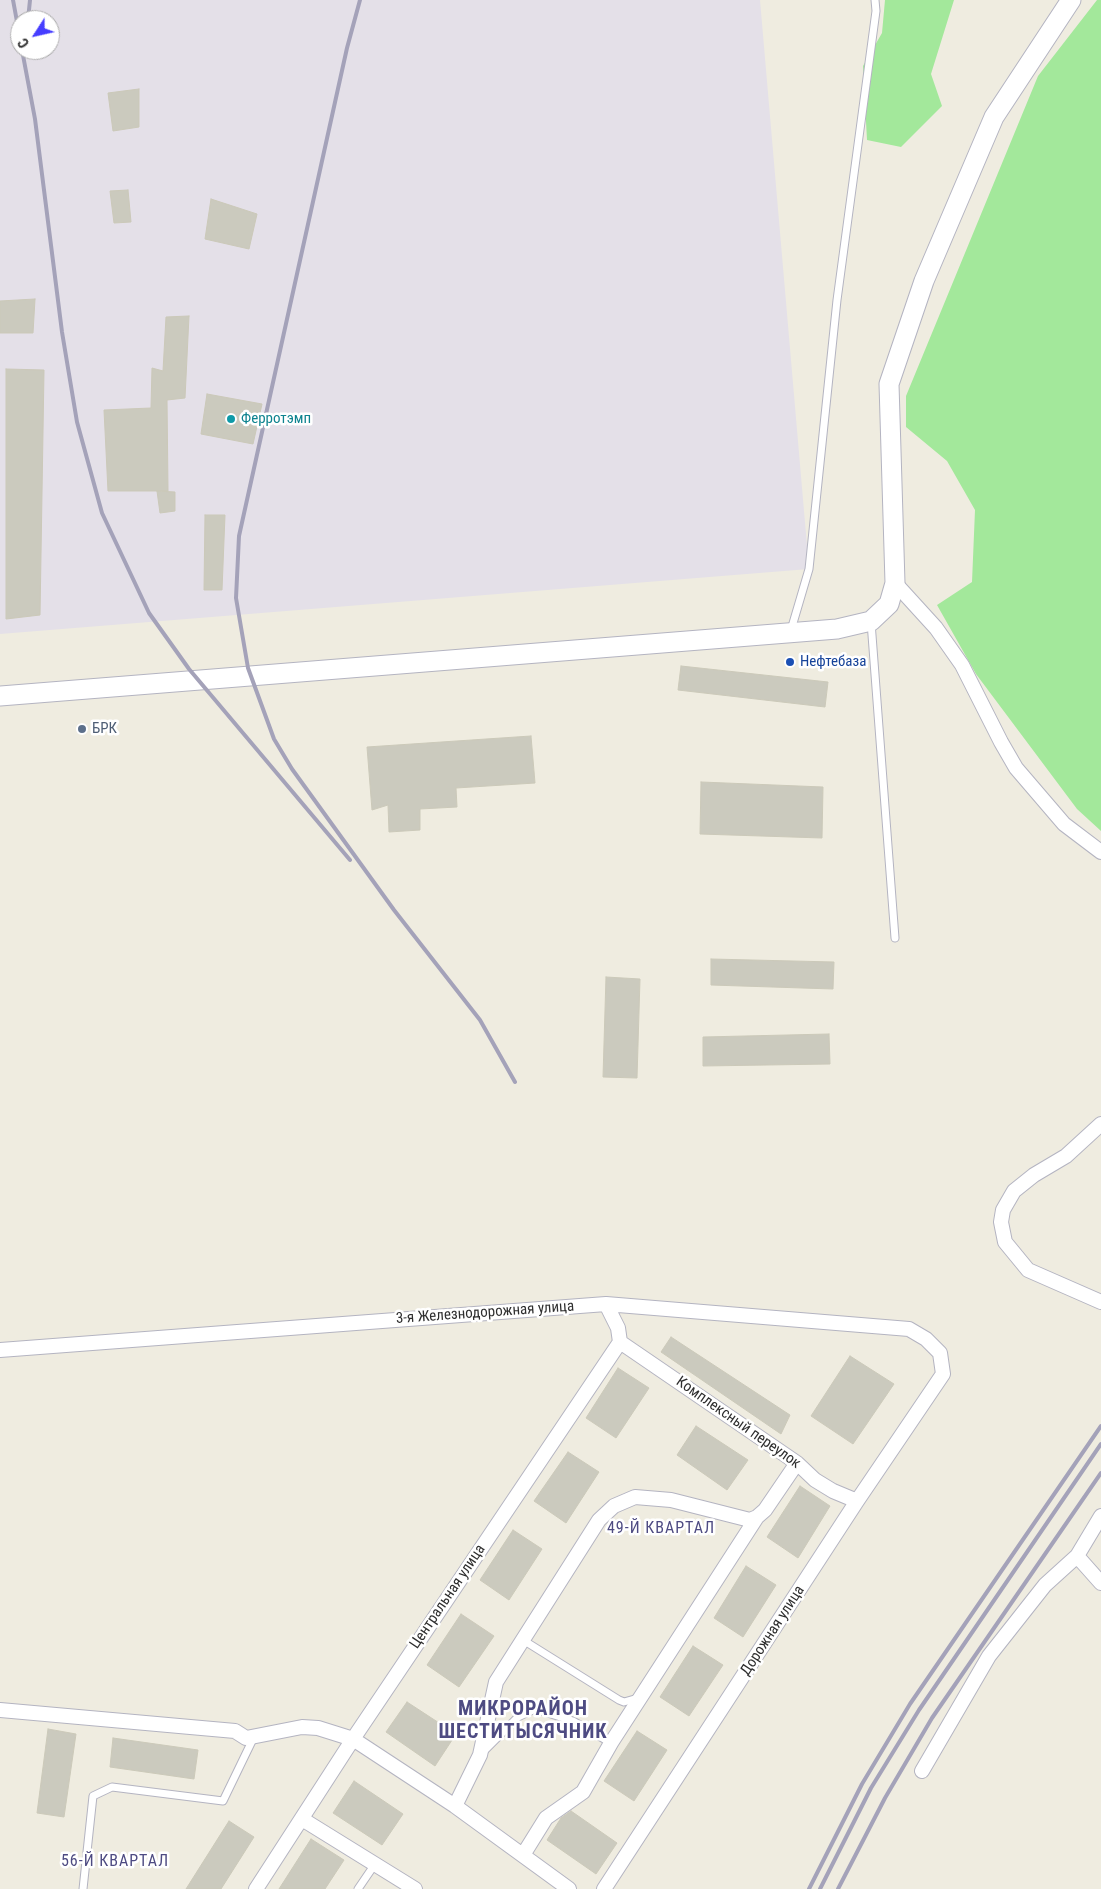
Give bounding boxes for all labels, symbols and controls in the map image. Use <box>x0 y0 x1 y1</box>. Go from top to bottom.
north arrow <box>10 10 60 60</box>
text: С <box>15 35 32 51</box>
place label: Ферротэмп <box>241 410 311 428</box>
marker: Ферротэмп <box>225 413 237 425</box>
place label: Нефтебаза <box>800 653 866 671</box>
marker: Нефтебаза <box>784 656 796 668</box>
place label: БРК <box>92 720 117 738</box>
marker: БРК <box>76 723 88 735</box>
street label: 3-я Железнодорожная улица <box>395 1298 575 1328</box>
street label: Комплексный переулок <box>672 1373 804 1473</box>
district label: 49-Й КВАРТАЛ <box>605 1519 717 1539</box>
street label: Центральная улица <box>406 1541 490 1653</box>
street label: Дорожная улица <box>737 1583 809 1679</box>
district label: МИКРОРАЙОН ШЕСТИТЫСЯЧНИК <box>437 1698 609 1745</box>
district label: 56-Й КВАРТАЛ <box>59 1852 171 1872</box>

